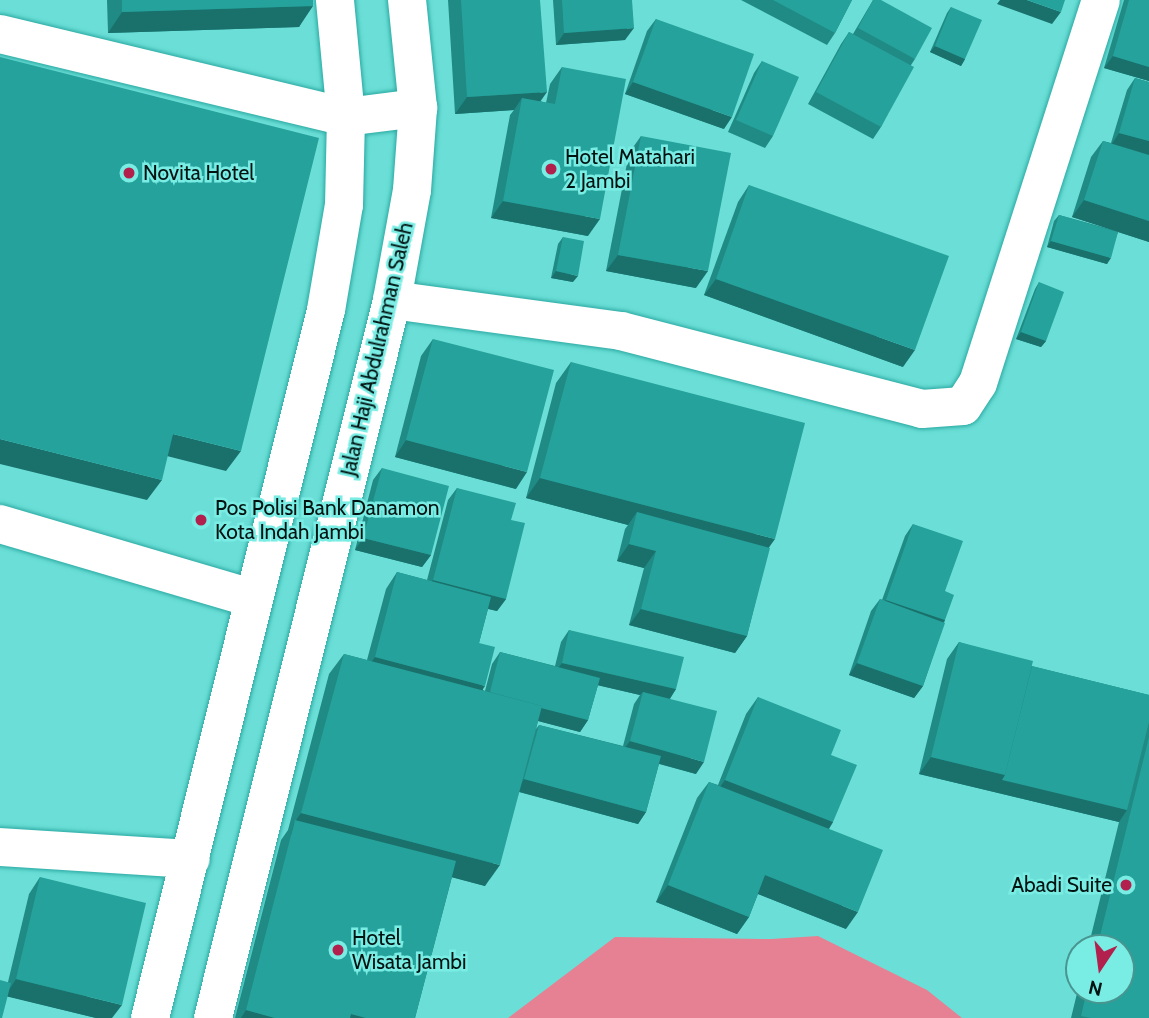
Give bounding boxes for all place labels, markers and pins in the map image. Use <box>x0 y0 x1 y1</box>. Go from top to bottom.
place label: Hotel Matahari 2 Jambi <box>565 144 695 194</box>
place label: Novita Hotel <box>143 160 254 186</box>
marker: Hotel Matahari 2 Jambi <box>543 161 559 177</box>
marker: Novita Hotel <box>121 165 137 181</box>
place label: Pos Polisi Bank Danamon Kota Indah Jambi <box>215 495 439 545</box>
marker: Pos Polisi Bank Danamon Kota Indah Jambi <box>193 512 209 528</box>
place label: Abadi Suite <box>1011 872 1112 898</box>
marker: Abadi Suite <box>1118 877 1134 893</box>
place label: Hotel Wisata Jambi <box>352 925 466 975</box>
marker: Hotel Wisata Jambi <box>330 942 346 958</box>

